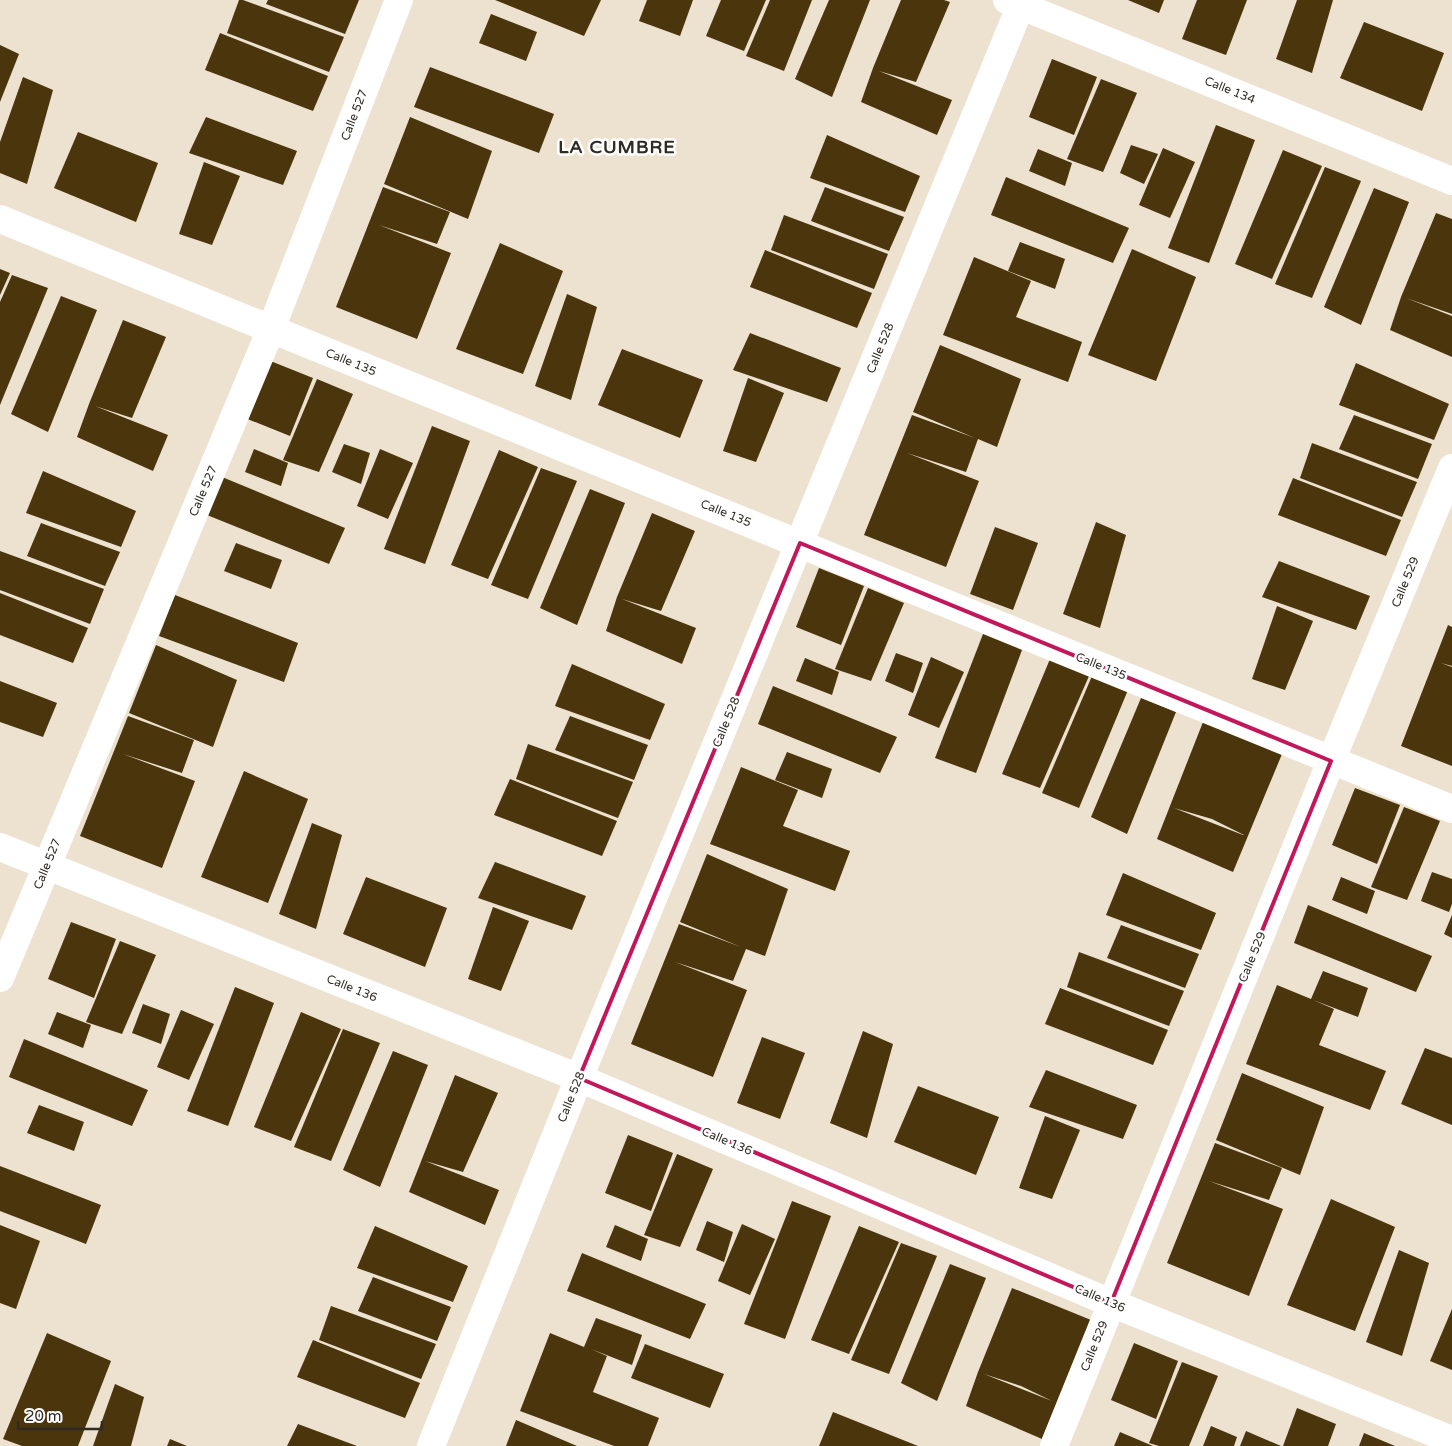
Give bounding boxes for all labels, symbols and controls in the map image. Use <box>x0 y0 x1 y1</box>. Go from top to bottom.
street label: Calle 134 <box>1203 73 1258 107</box>
street label: Calle 527 <box>338 87 370 143</box>
district label: LA CUMBRE <box>558 136 676 158</box>
street label: Calle 528 <box>863 321 897 375</box>
street label: Calle 135 <box>324 345 378 379</box>
street label: Calle 527 <box>186 464 220 518</box>
street label: Calle 135 <box>699 496 753 530</box>
street label: Calle 529 <box>1388 555 1422 609</box>
street label: Calle 135 <box>1074 649 1128 683</box>
street label: Calle 528 <box>709 695 743 749</box>
street label: Calle 527 <box>30 837 64 891</box>
street label: Calle 529 <box>1235 930 1269 984</box>
street label: Calle 136 <box>325 971 379 1005</box>
street label: Calle 528 <box>554 1070 588 1124</box>
street label: Calle 136 <box>700 1124 754 1158</box>
street label: Calle 136 <box>1073 1281 1127 1315</box>
street label: Calle 529 <box>1077 1319 1111 1373</box>
scale bar <box>18 1398 101 1430</box>
text: 20 m <box>25 1407 62 1425</box>

